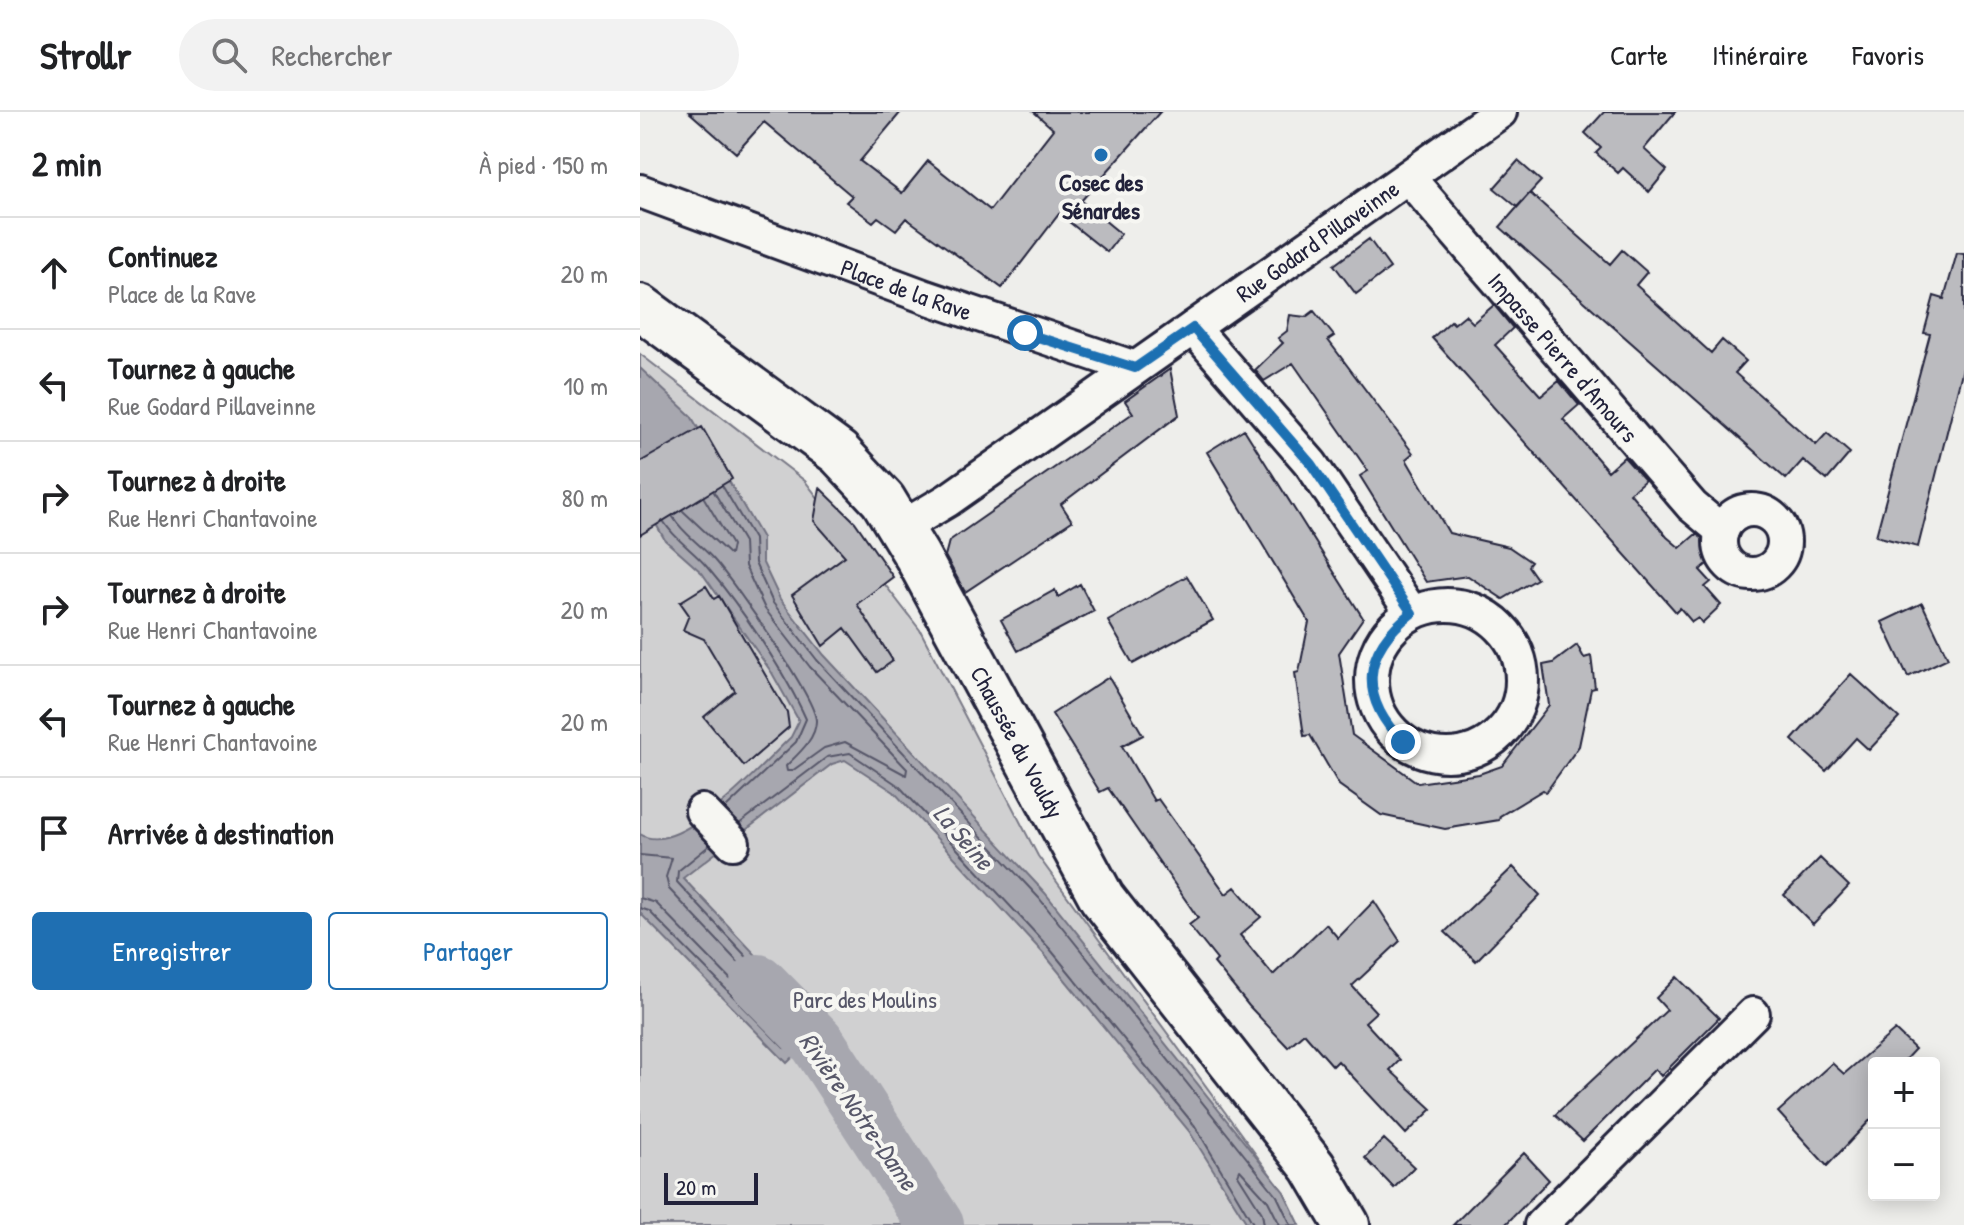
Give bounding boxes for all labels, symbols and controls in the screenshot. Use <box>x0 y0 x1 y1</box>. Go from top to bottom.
search box <box>179 19 739 91</box>
text: Strollr <box>40 29 131 81</box>
icon: search <box>207 33 251 77</box>
text: Rechercher <box>271 35 393 75</box>
text: Carte <box>1610 36 1668 74</box>
text: Itinéraire <box>1712 36 1808 74</box>
text: Favoris <box>1852 36 1924 74</box>
text: 2 min <box>32 141 102 187</box>
marker: Cosec des Sénardes <box>1092 146 1110 164</box>
text: À pied · 150 m <box>479 147 608 182</box>
place label: Cosec des Sénardes <box>1059 166 1143 226</box>
street label: Rue Godard Pillaveinne <box>1229 172 1405 309</box>
text: Continuez <box>108 236 217 276</box>
icon: ahead <box>32 251 76 295</box>
street label: Place de la Rave <box>836 251 977 328</box>
text: 20 m <box>561 256 608 291</box>
street label: Impasse Pierre d'Amours <box>1481 266 1646 449</box>
text: Place de la Rave <box>108 276 256 311</box>
route start <box>1007 315 1043 351</box>
text: Tournez à gauche <box>108 348 295 388</box>
icon: left <box>32 363 76 407</box>
text: 10 m <box>563 368 608 403</box>
text: Rue Godard Pillaveinne <box>108 388 316 423</box>
text: Tournez à droite <box>108 460 286 500</box>
icon: right <box>32 475 76 519</box>
text: 80 m <box>561 480 608 515</box>
text: Rue Henri Chantavoine <box>108 500 318 535</box>
text: Tournez à droite <box>108 572 286 612</box>
icon: right <box>32 587 76 631</box>
text: 20 m <box>561 592 608 627</box>
text: Rue Henri Chantavoine <box>108 612 318 647</box>
street label: Chaussée du Vouldy <box>963 660 1072 824</box>
text: Tournez à gauche <box>108 684 295 724</box>
icon: left <box>32 699 76 743</box>
text: 20 m <box>561 704 608 739</box>
text: Rue Henri Chantavoine <box>108 724 318 759</box>
route end <box>1385 724 1421 760</box>
water label: La Seine <box>926 797 1003 878</box>
icon: arrive <box>32 811 76 855</box>
text: Arrivée à destination <box>108 813 334 853</box>
button: Enregistrer <box>32 912 312 990</box>
button: Partager <box>328 912 608 990</box>
park label: Parc des Moulins <box>793 983 937 1015</box>
water label: Rivière Notre-Dame <box>792 1025 927 1198</box>
map controls <box>1868 1057 1940 1201</box>
button: + <box>1868 1057 1940 1129</box>
button: − <box>1868 1129 1940 1201</box>
scale bar <box>664 1169 758 1205</box>
text: 20 m <box>676 1172 716 1202</box>

